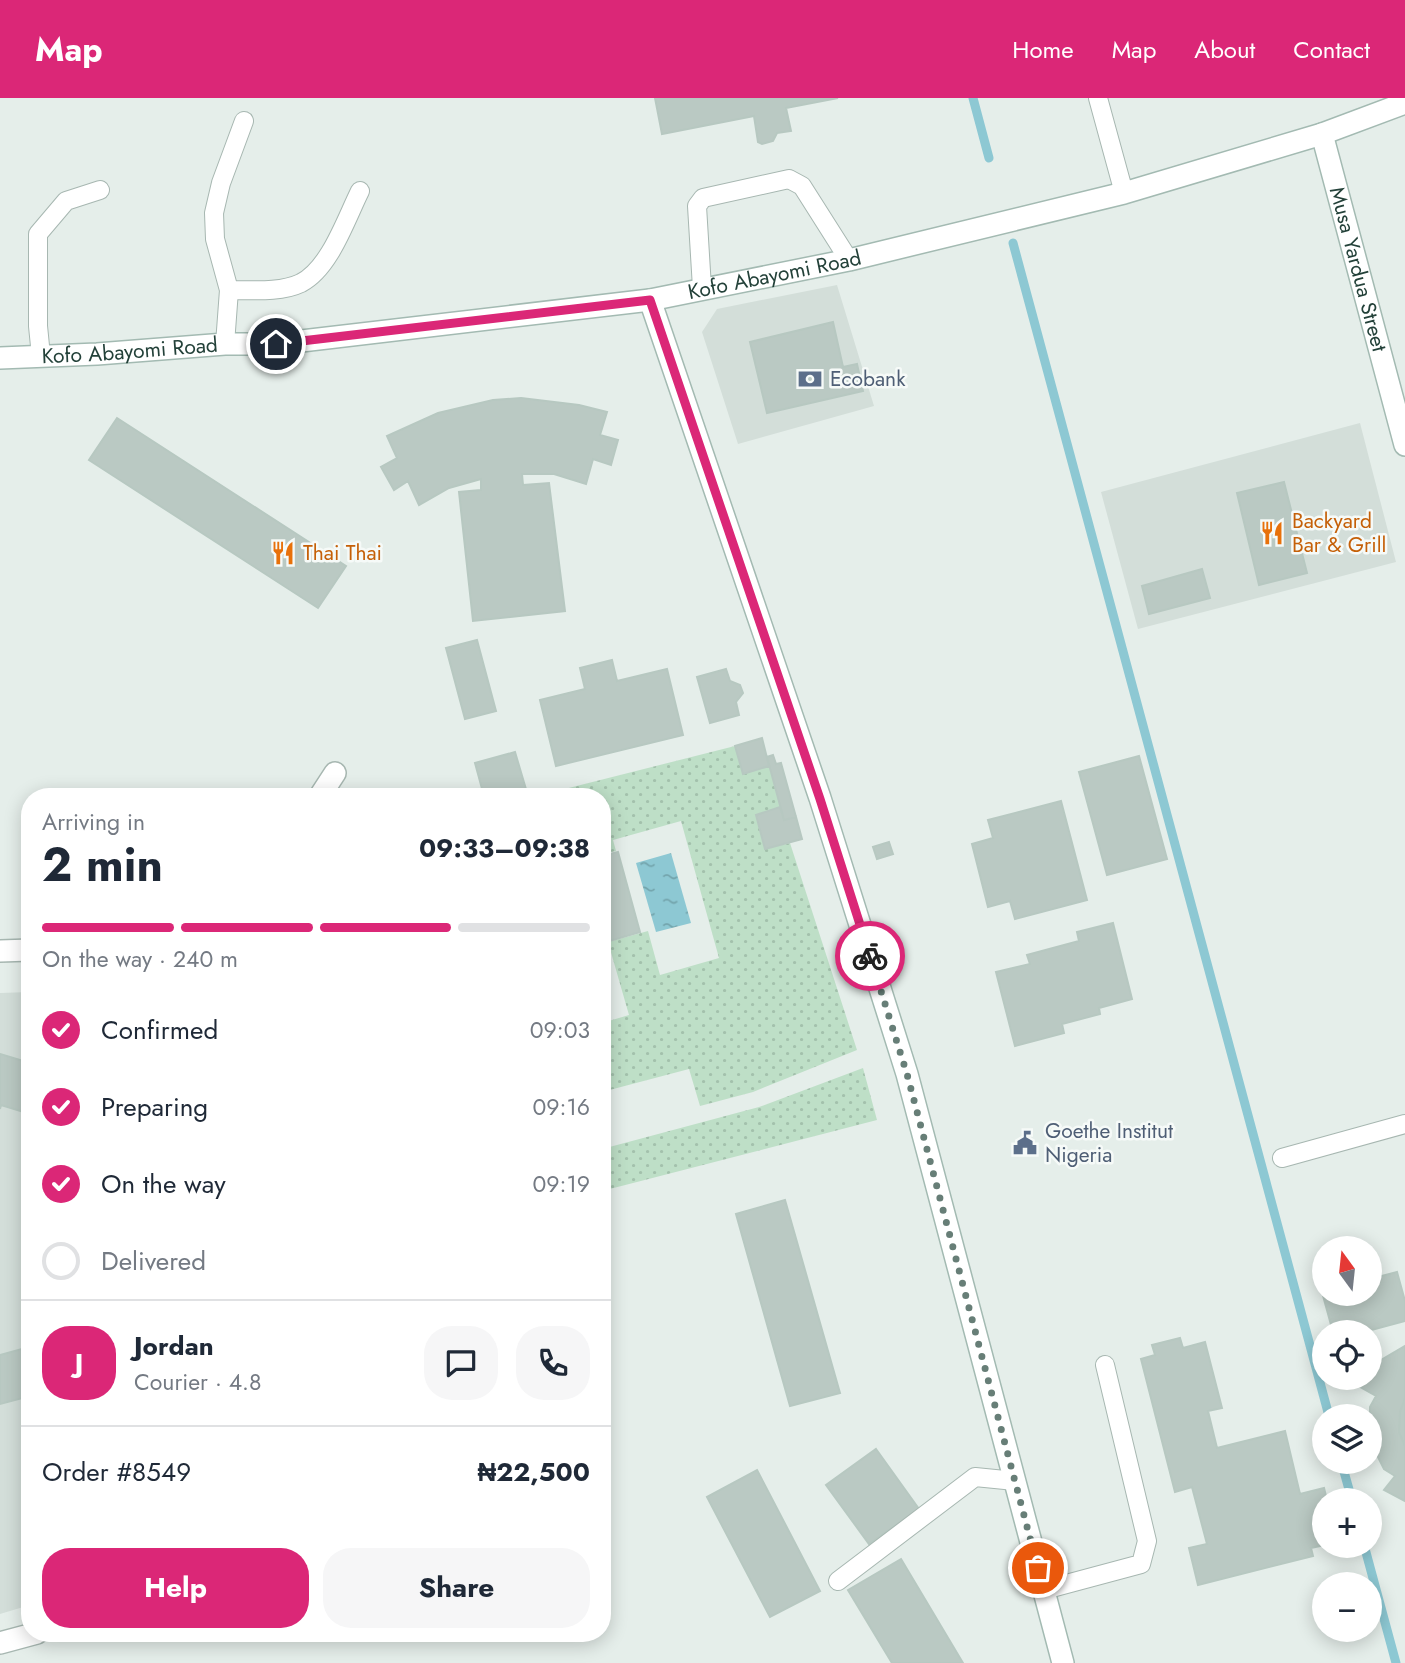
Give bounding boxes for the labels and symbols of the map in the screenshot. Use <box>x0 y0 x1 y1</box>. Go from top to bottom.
street label: Musa Yardua Street <box>1322 183 1394 355</box>
street label: Kofo Abayomi Road <box>685 243 864 307</box>
pin <box>246 314 306 374</box>
street label: Kofo Abayomi Road <box>41 330 219 371</box>
place label: Ecobank <box>830 364 906 394</box>
bank icon: Ecobank <box>796 365 824 393</box>
place label: Backyard Bar & Grill <box>1292 506 1386 560</box>
restaurant icon: Backyard Bar & Grill <box>1258 519 1286 547</box>
place label: Thai Thai <box>303 538 382 568</box>
restaurant icon: Thai Thai <box>269 539 297 567</box>
courier <box>835 921 905 991</box>
place label: Goethe Institut Nigeria <box>1045 1116 1173 1170</box>
public building icon: Goethe Institut Nigeria <box>1011 1129 1039 1157</box>
north arrow <box>1312 1236 1382 1306</box>
pin <box>1008 1538 1068 1598</box>

